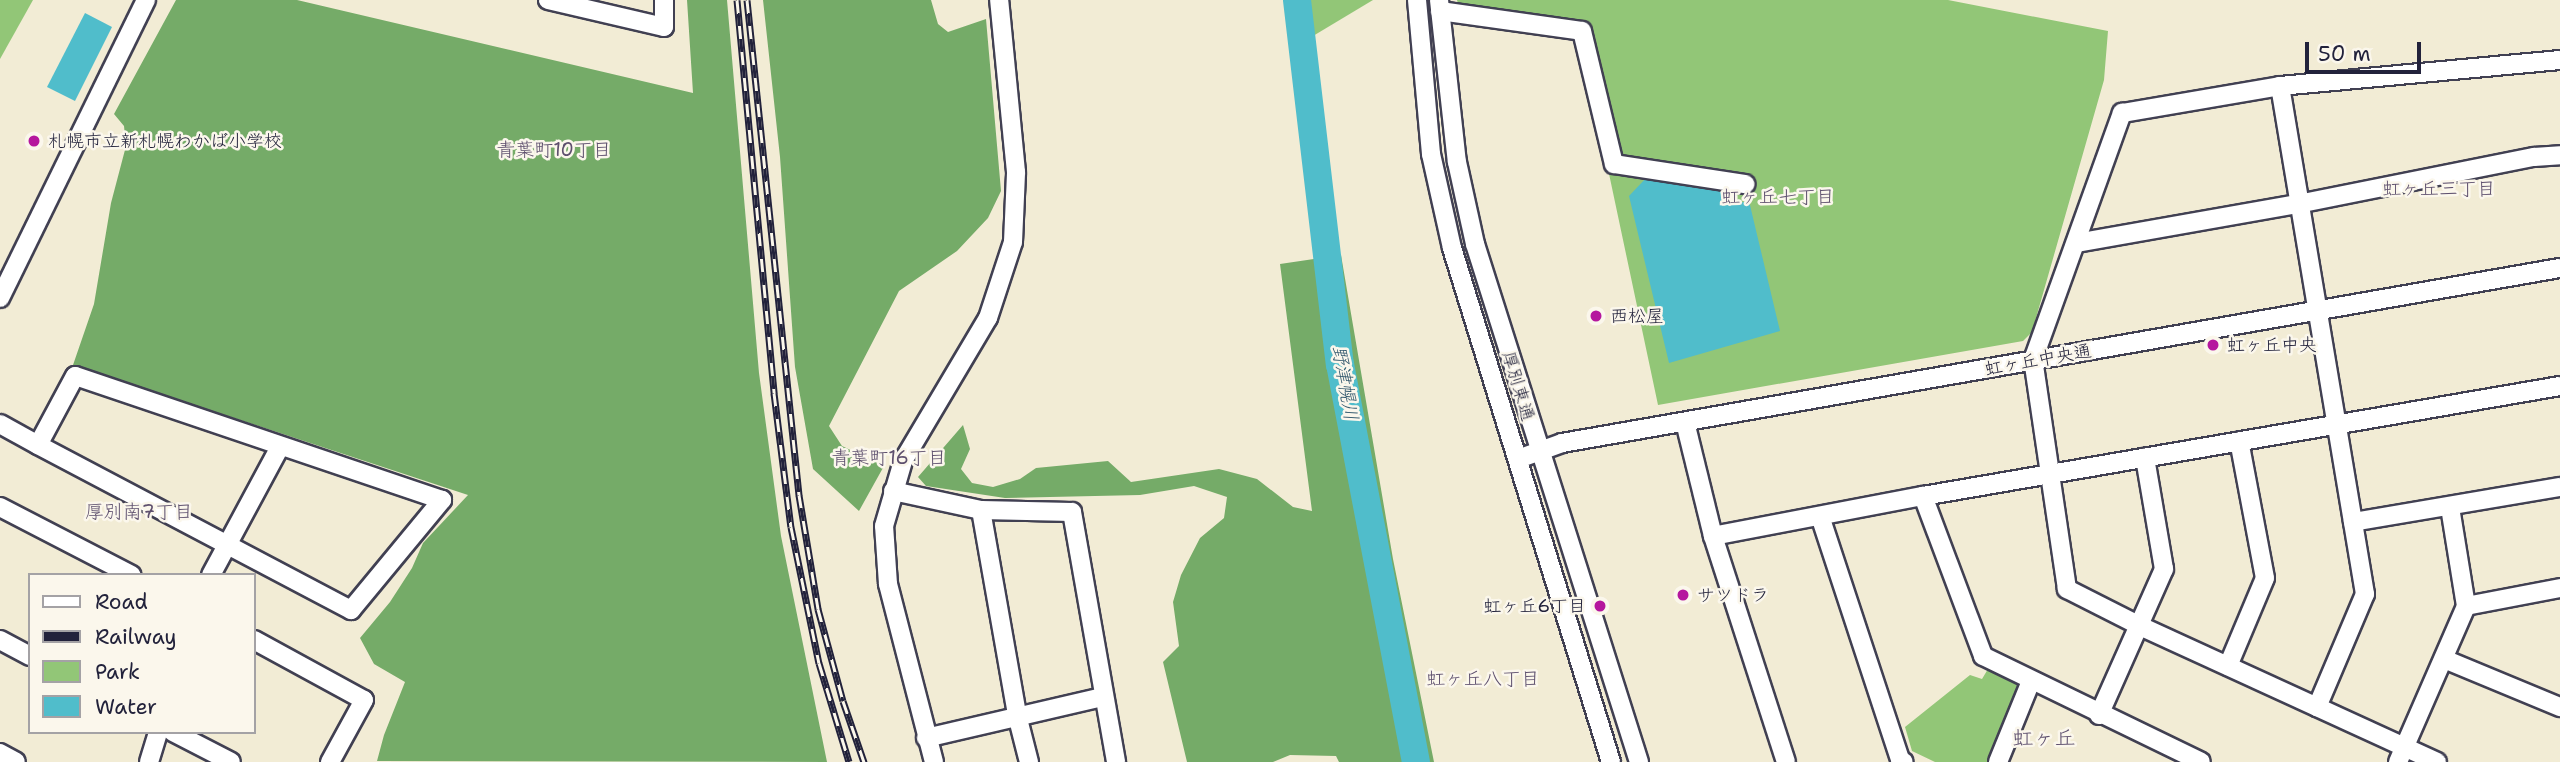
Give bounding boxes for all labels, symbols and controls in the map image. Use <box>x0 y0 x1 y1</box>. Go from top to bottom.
scale bar <box>2308 28 2424 72</box>
text: 50 m <box>2318 40 2371 68</box>
place label: 札幌市立新札幌わかば小学校 <box>48 130 282 152</box>
marker: 札幌市立新札幌わかば小学校 <box>26 133 42 149</box>
district label: 青葉町10丁目 <box>496 139 612 161</box>
district label: 虹ヶ丘三丁目 <box>2382 178 2496 200</box>
district label: 虹ヶ丘七丁目 <box>1721 186 1835 208</box>
place label: 西松屋 <box>1610 305 1664 327</box>
marker: 西松屋 <box>1588 308 1604 324</box>
place label: 虹ヶ丘中央 <box>2227 334 2317 356</box>
marker: 虹ヶ丘中央 <box>2205 337 2221 353</box>
street label: 虹ヶ丘中央通 <box>1983 340 2093 380</box>
water label: 野津幌川 <box>1327 344 1363 422</box>
street label: 厚別東通 <box>1497 348 1539 424</box>
district label: 青葉町16丁目 <box>831 447 947 469</box>
district label: 厚別南7丁目 <box>85 501 193 523</box>
legend <box>28 573 256 734</box>
place label: サツドラ <box>1697 584 1769 606</box>
marker: サツドラ <box>1675 587 1691 603</box>
text: Road <box>95 588 148 616</box>
place label: 虹ヶ丘6丁目 <box>1483 595 1586 617</box>
marker: 虹ヶ丘6丁目 <box>1592 598 1608 614</box>
text: Railway <box>95 623 177 651</box>
text: Park <box>95 658 140 686</box>
district label: 虹ヶ丘八丁目 <box>1426 668 1540 690</box>
text: Water <box>95 693 157 721</box>
district label: 虹ヶ丘 <box>2013 725 2075 751</box>

